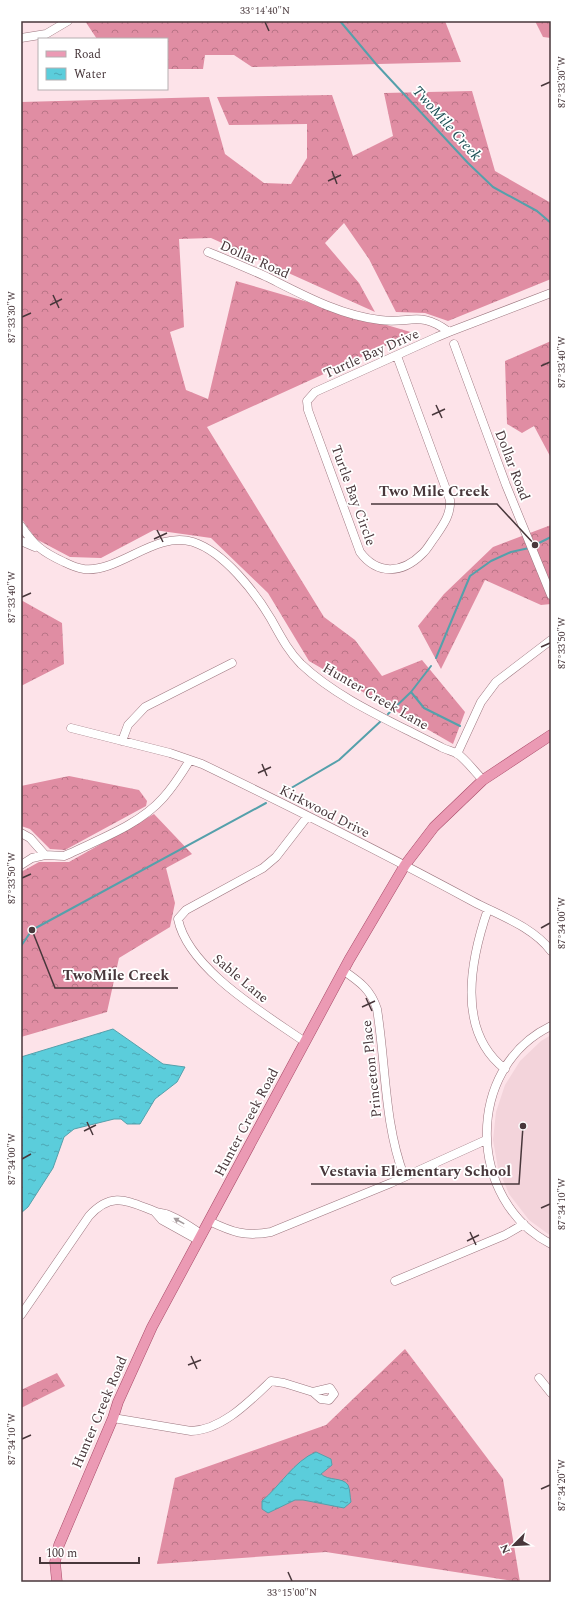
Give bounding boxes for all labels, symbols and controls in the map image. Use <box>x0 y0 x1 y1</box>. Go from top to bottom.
text: 33°14'40"N <box>240 3 290 19</box>
legend <box>38 38 168 90</box>
text: Road <box>74 45 101 64</box>
text: 87°33'30"W <box>554 56 570 108</box>
text: Water <box>74 65 106 84</box>
water label: TwoMile Creek <box>406 81 487 166</box>
street label: Dollar Road <box>217 235 293 284</box>
text: 87°33'30"W <box>4 291 20 343</box>
street label: Turtle Bay Drive <box>320 323 423 384</box>
text: 87°33'40"W <box>554 336 570 388</box>
street label: Dollar Road <box>489 427 536 504</box>
street label: Turtle Bay Circle <box>326 442 382 549</box>
callout: Two Mile Creek <box>371 477 497 504</box>
text: Two Mile Creek <box>379 480 489 503</box>
text: 87°33'40"W <box>4 571 20 623</box>
text: 87°33'50"W <box>554 617 570 669</box>
street label: Hunter Creek Lane <box>319 658 433 735</box>
street label: Kirkwood Drive <box>276 780 374 843</box>
text: 87°33'50"W <box>4 852 20 904</box>
text: 87°34'00"W <box>554 897 570 949</box>
street label: Sable Lane <box>208 949 273 1008</box>
callout: TwoMile Creek <box>55 961 178 988</box>
text: TwoMile Creek <box>63 964 169 987</box>
street label: Princeton Place <box>356 1019 387 1119</box>
street label: Hunter Creek Road <box>209 1064 284 1180</box>
text: 87°34'00"W <box>4 1133 20 1185</box>
callout: Vestavia Elementary School <box>311 1157 519 1184</box>
text: Vestavia Elementary School <box>319 1160 511 1183</box>
text: 87°34'10"W <box>554 1178 570 1230</box>
one-way arrow <box>173 1217 185 1224</box>
street label: Hunter Creek Road <box>66 1353 133 1472</box>
text: 87°34'10"W <box>4 1413 20 1465</box>
text: 87°34'20"W <box>554 1459 570 1511</box>
north arrow <box>494 1525 534 1565</box>
scale bar <box>40 1539 139 1565</box>
text: N <box>496 1541 515 1556</box>
text: 100 m <box>46 1544 77 1563</box>
text: 33°15'00"N <box>267 1585 317 1601</box>

